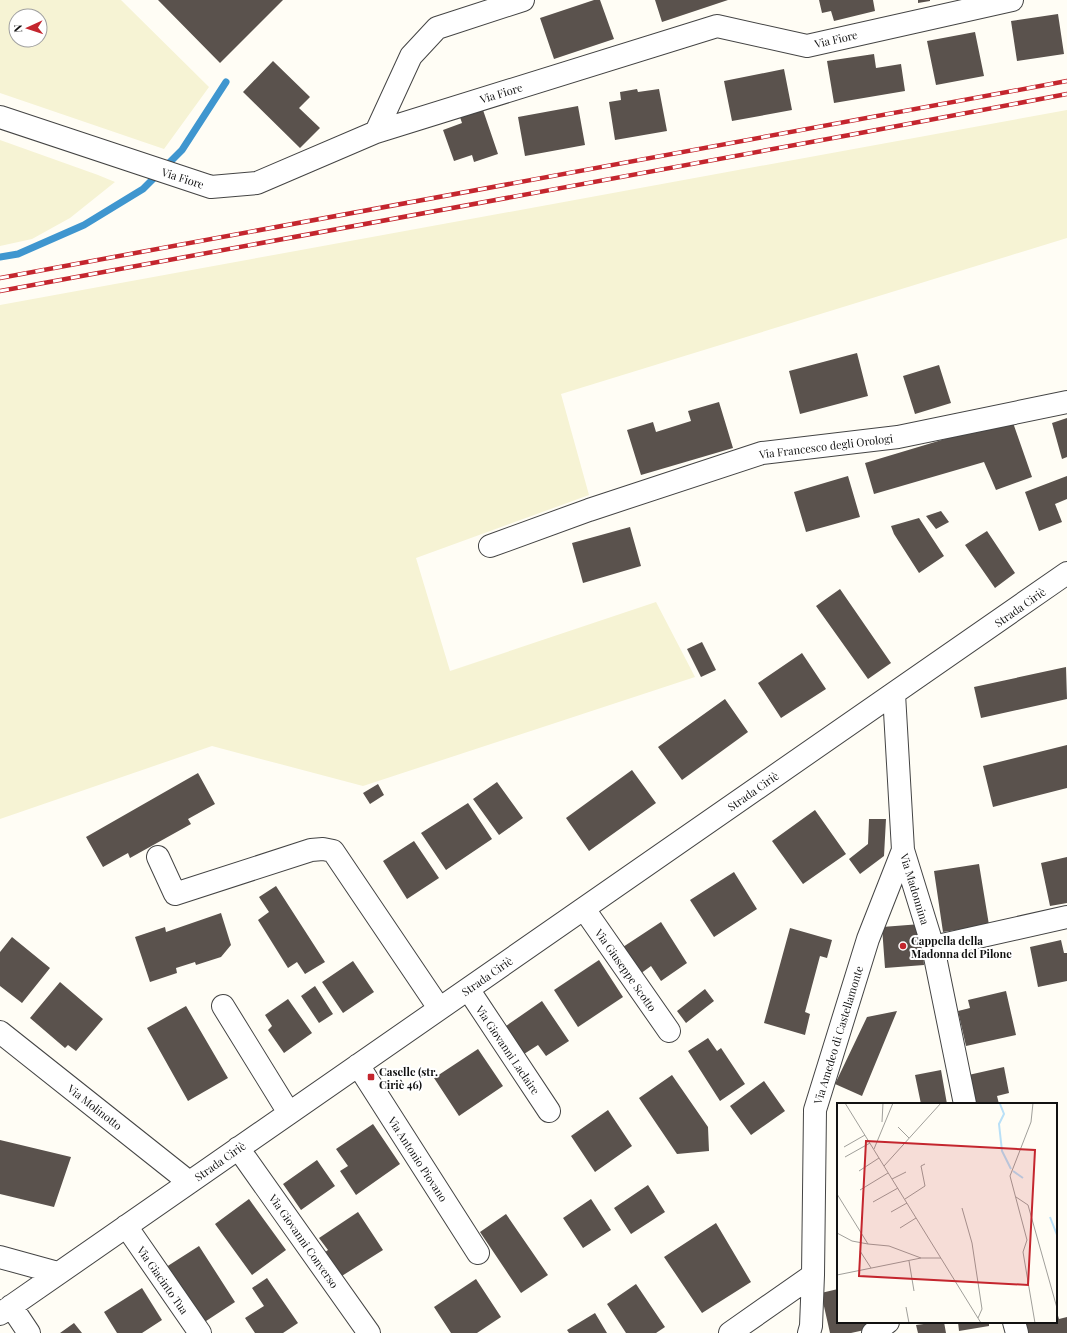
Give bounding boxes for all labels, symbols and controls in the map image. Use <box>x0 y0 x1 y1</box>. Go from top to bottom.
north arrow <box>8 8 48 48</box>
text: N <box>10 24 25 33</box>
street label: Via Fiore <box>812 27 859 51</box>
street label: Via Fiore <box>477 79 524 107</box>
street label: Via Fiore <box>159 164 206 192</box>
street label: Via Francesco degli Orologi <box>757 430 894 462</box>
street label: Strada Ciriè <box>991 584 1049 630</box>
street label: Strada Ciriè <box>724 768 782 814</box>
street label: Via Madonnina <box>897 851 933 927</box>
street label: Via Giuseppe Scotto <box>591 925 660 1014</box>
place label: Cappella della Madonna del Pilone <box>911 933 1012 961</box>
marker: Cappella della Madonna del Pilone <box>898 941 908 951</box>
street label: Strada Ciriè <box>458 953 516 999</box>
street label: Via Amedeo di Castellamonte <box>809 964 866 1107</box>
street label: Via Giovanni Laclaire <box>472 1002 544 1098</box>
place label: Caselle (str. Ciriè 46) <box>379 1064 438 1092</box>
marker: Caselle (str. Ciriè 46) <box>366 1072 376 1082</box>
street label: Via Molinotto <box>64 1080 125 1133</box>
inset map <box>837 1103 1057 1323</box>
street label: Via Antonio Piovano <box>384 1113 451 1204</box>
street label: Strada Ciriè <box>191 1138 249 1184</box>
street label: Via Giovanni Converso <box>265 1190 342 1291</box>
street label: Via Giacinto Tua <box>133 1242 192 1317</box>

